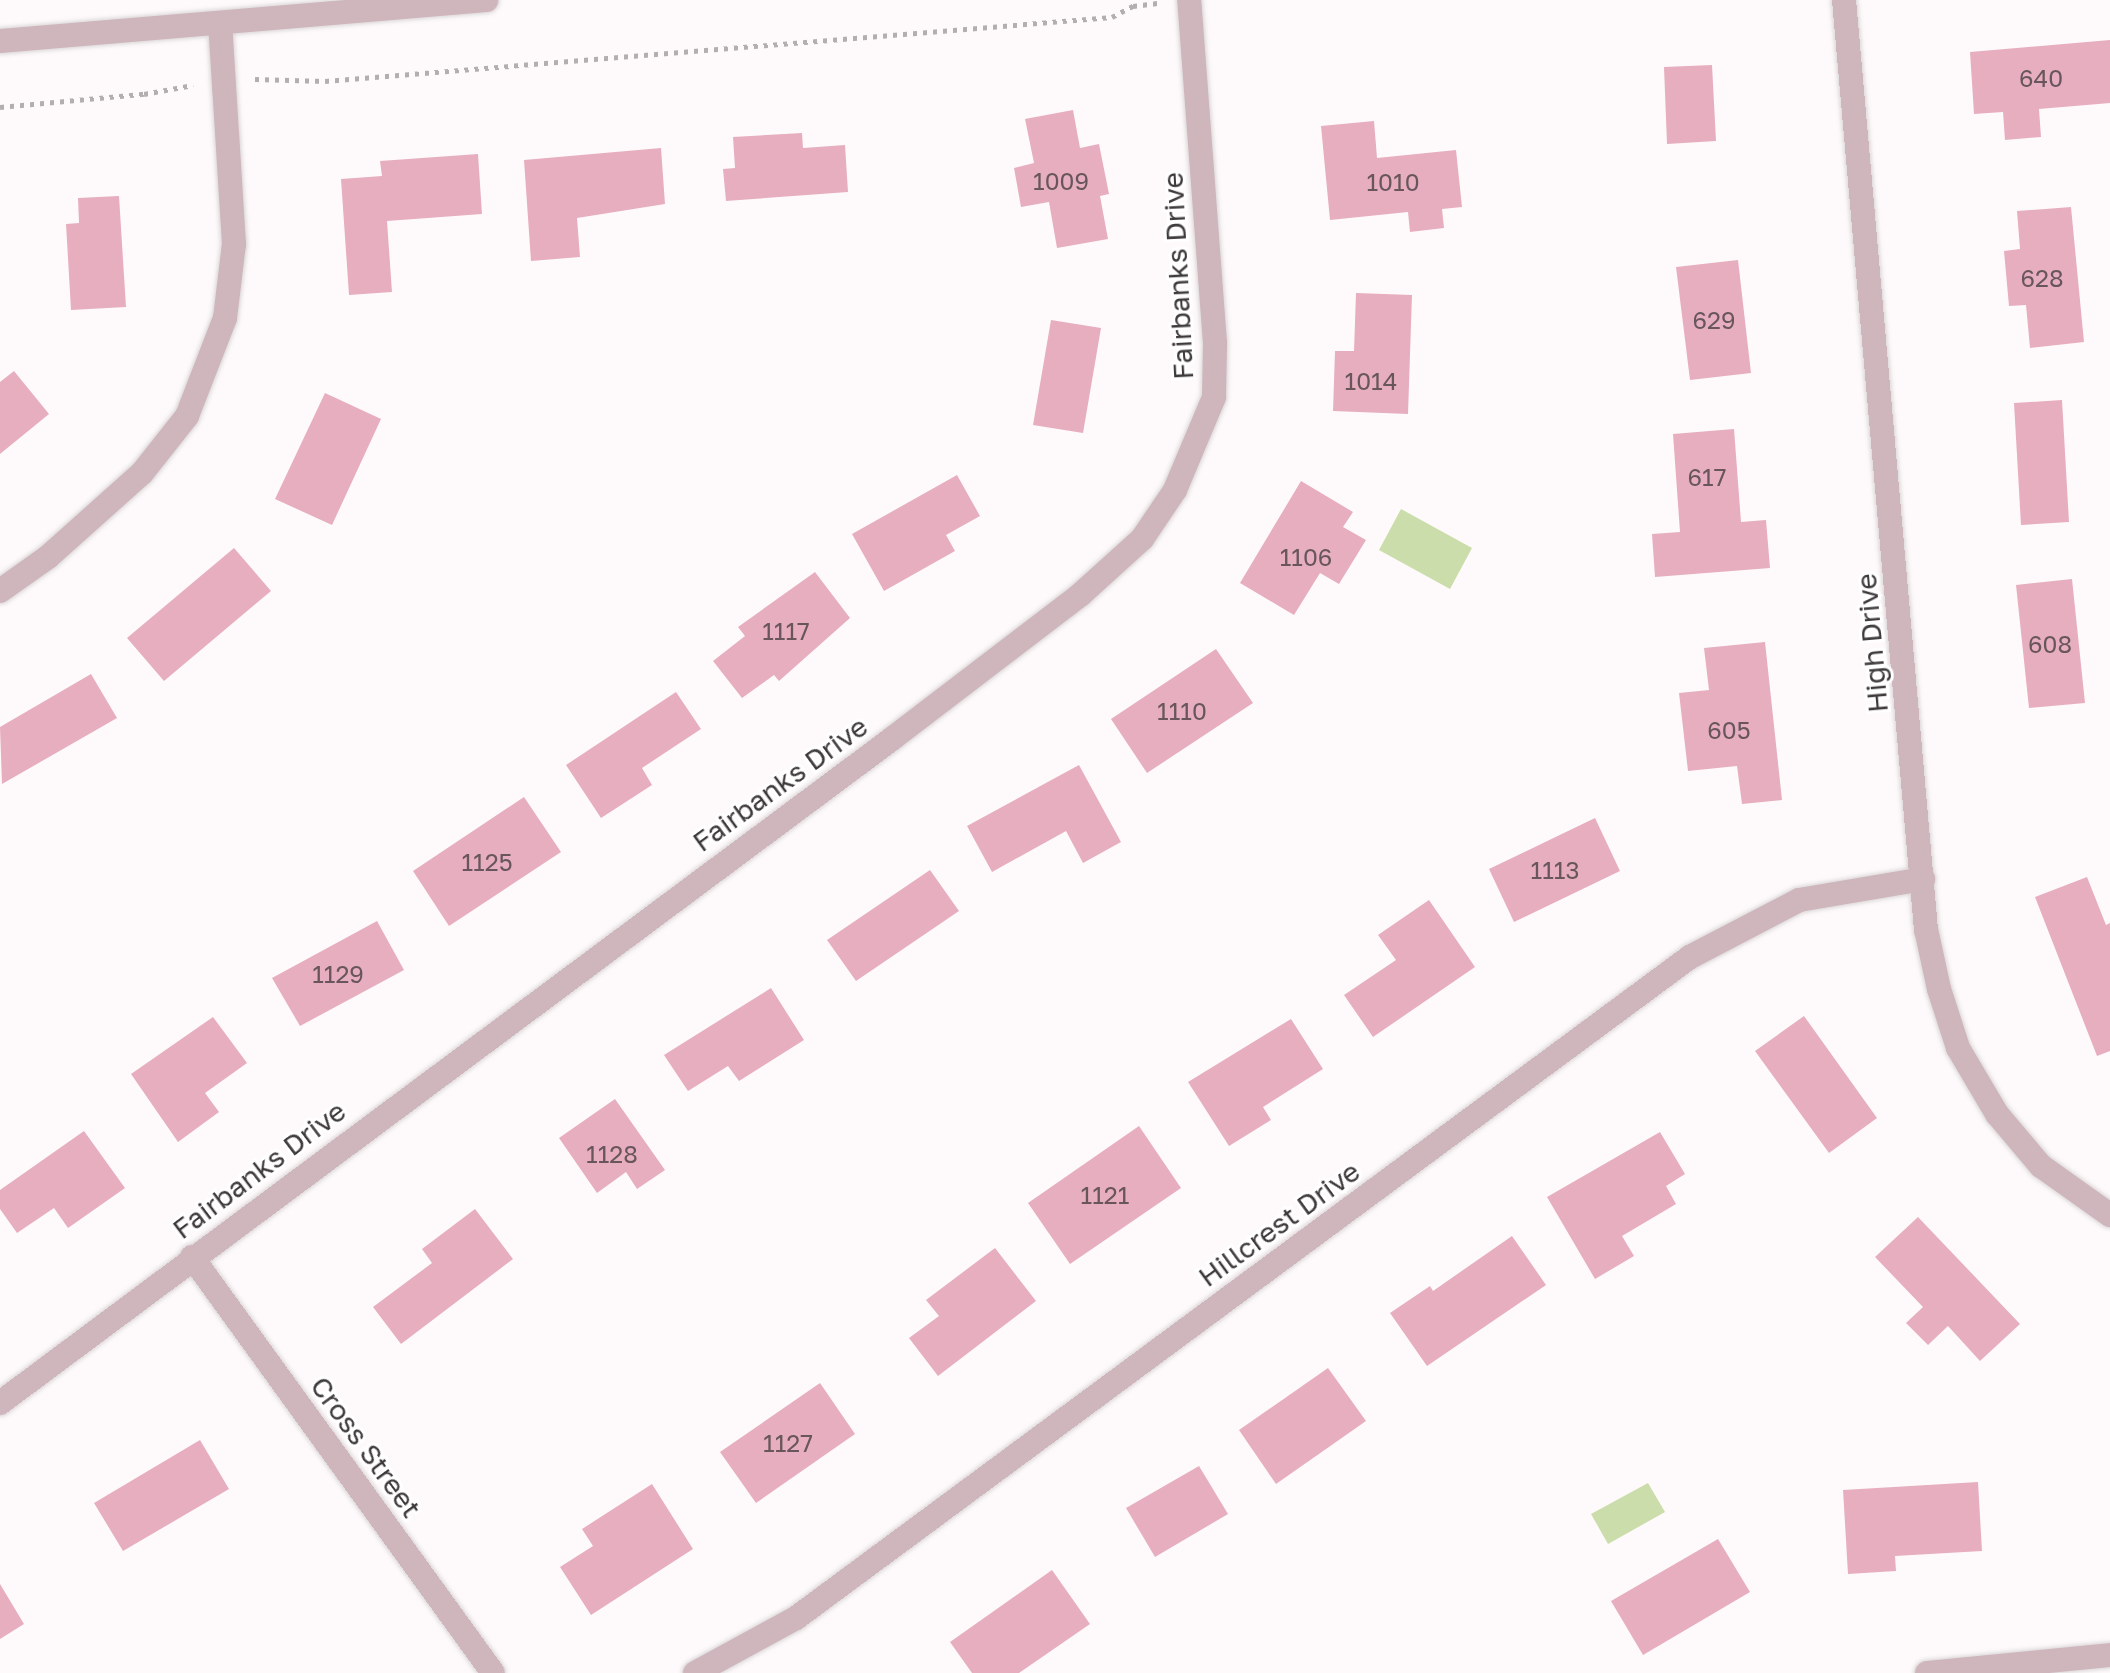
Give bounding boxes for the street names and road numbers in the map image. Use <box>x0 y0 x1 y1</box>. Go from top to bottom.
street label: Fairbanks Drive <box>1156 171 1200 381</box>
street label: High Drive <box>1849 572 1895 714</box>
street label: Fairbanks Drive <box>686 709 874 859</box>
street label: Fairbanks Drive <box>166 1094 352 1246</box>
street label: Hillcrest Drive <box>1192 1154 1366 1294</box>
street label: Cross Street <box>304 1370 428 1524</box>

